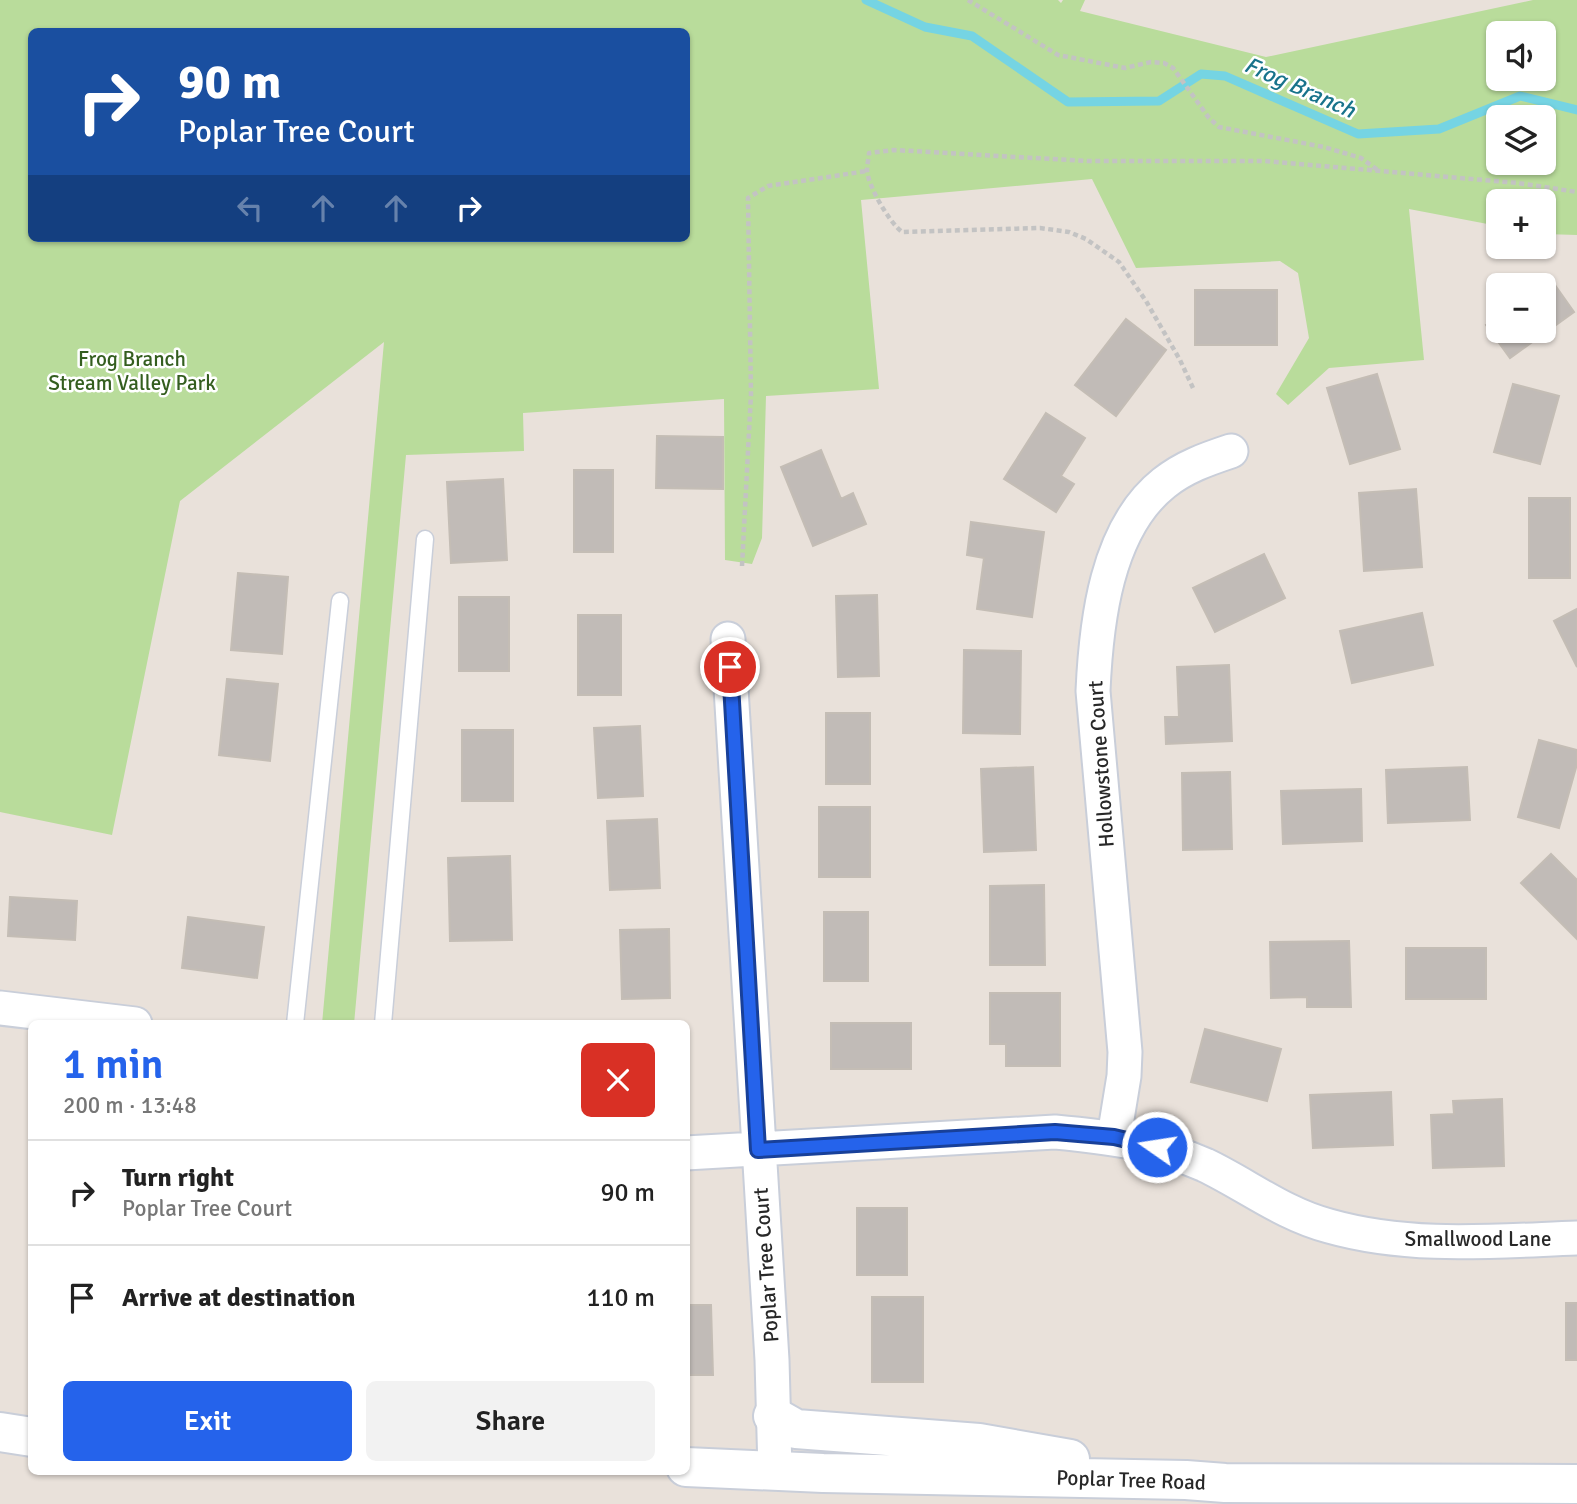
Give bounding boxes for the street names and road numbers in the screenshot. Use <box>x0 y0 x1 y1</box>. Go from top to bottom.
street label: Hollowstone Court <box>1082 680 1120 848</box>
street label: Poplar Tree Court <box>748 1187 784 1343</box>
street label: Smallwood Lane <box>1405 1226 1551 1252</box>
street label: Poplar Tree Road <box>1056 1464 1206 1496</box>

